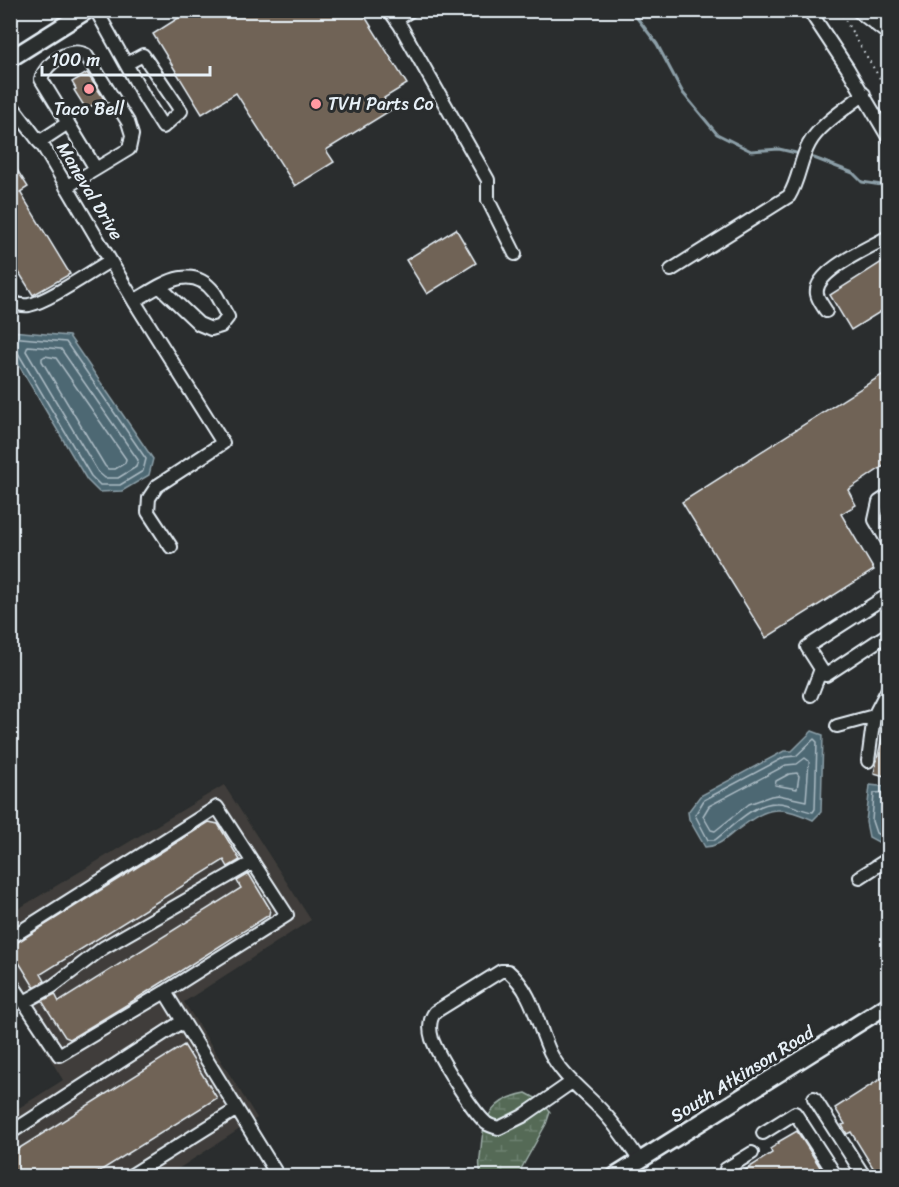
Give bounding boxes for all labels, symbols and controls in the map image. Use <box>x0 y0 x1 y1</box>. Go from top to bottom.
scale bar <box>42 39 210 77</box>
text: 100 m <box>51 44 100 76</box>
marker: Taco Bell <box>82 82 96 96</box>
place label: TVH Parts Co <box>328 88 434 120</box>
place label: Taco Bell <box>54 93 125 125</box>
marker: TVH Parts Co <box>309 97 323 111</box>
street label: Maneval Drive <box>48 135 132 247</box>
street label: South Atkinson Road <box>664 1016 822 1131</box>

